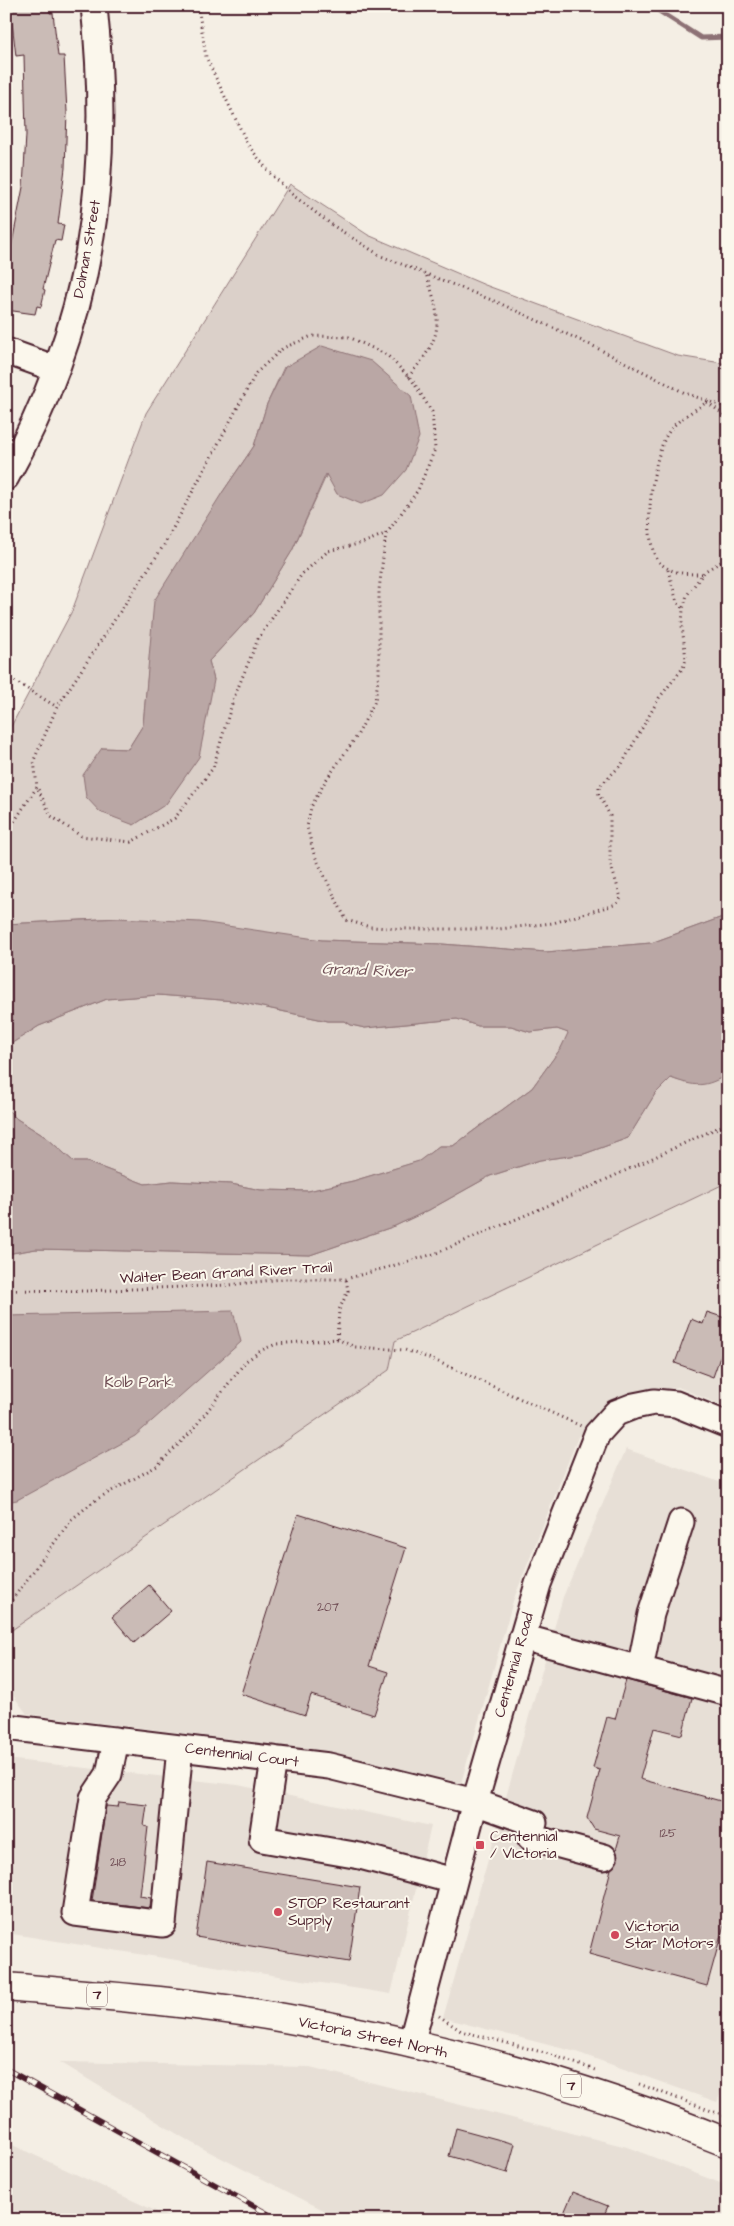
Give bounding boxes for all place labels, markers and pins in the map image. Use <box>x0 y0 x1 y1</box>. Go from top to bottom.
place label: Centennial / VIctoria <box>490 1826 558 1864</box>
marker: Centennial / VIctoria <box>474 1839 486 1851</box>
place label: STOP Restaurant Supply <box>288 1893 410 1932</box>
marker: STOP Restaurant Supply <box>272 1906 284 1918</box>
place label: Victoria Star Motors <box>625 1916 714 1954</box>
marker: Victoria Star Motors <box>609 1929 621 1941</box>

